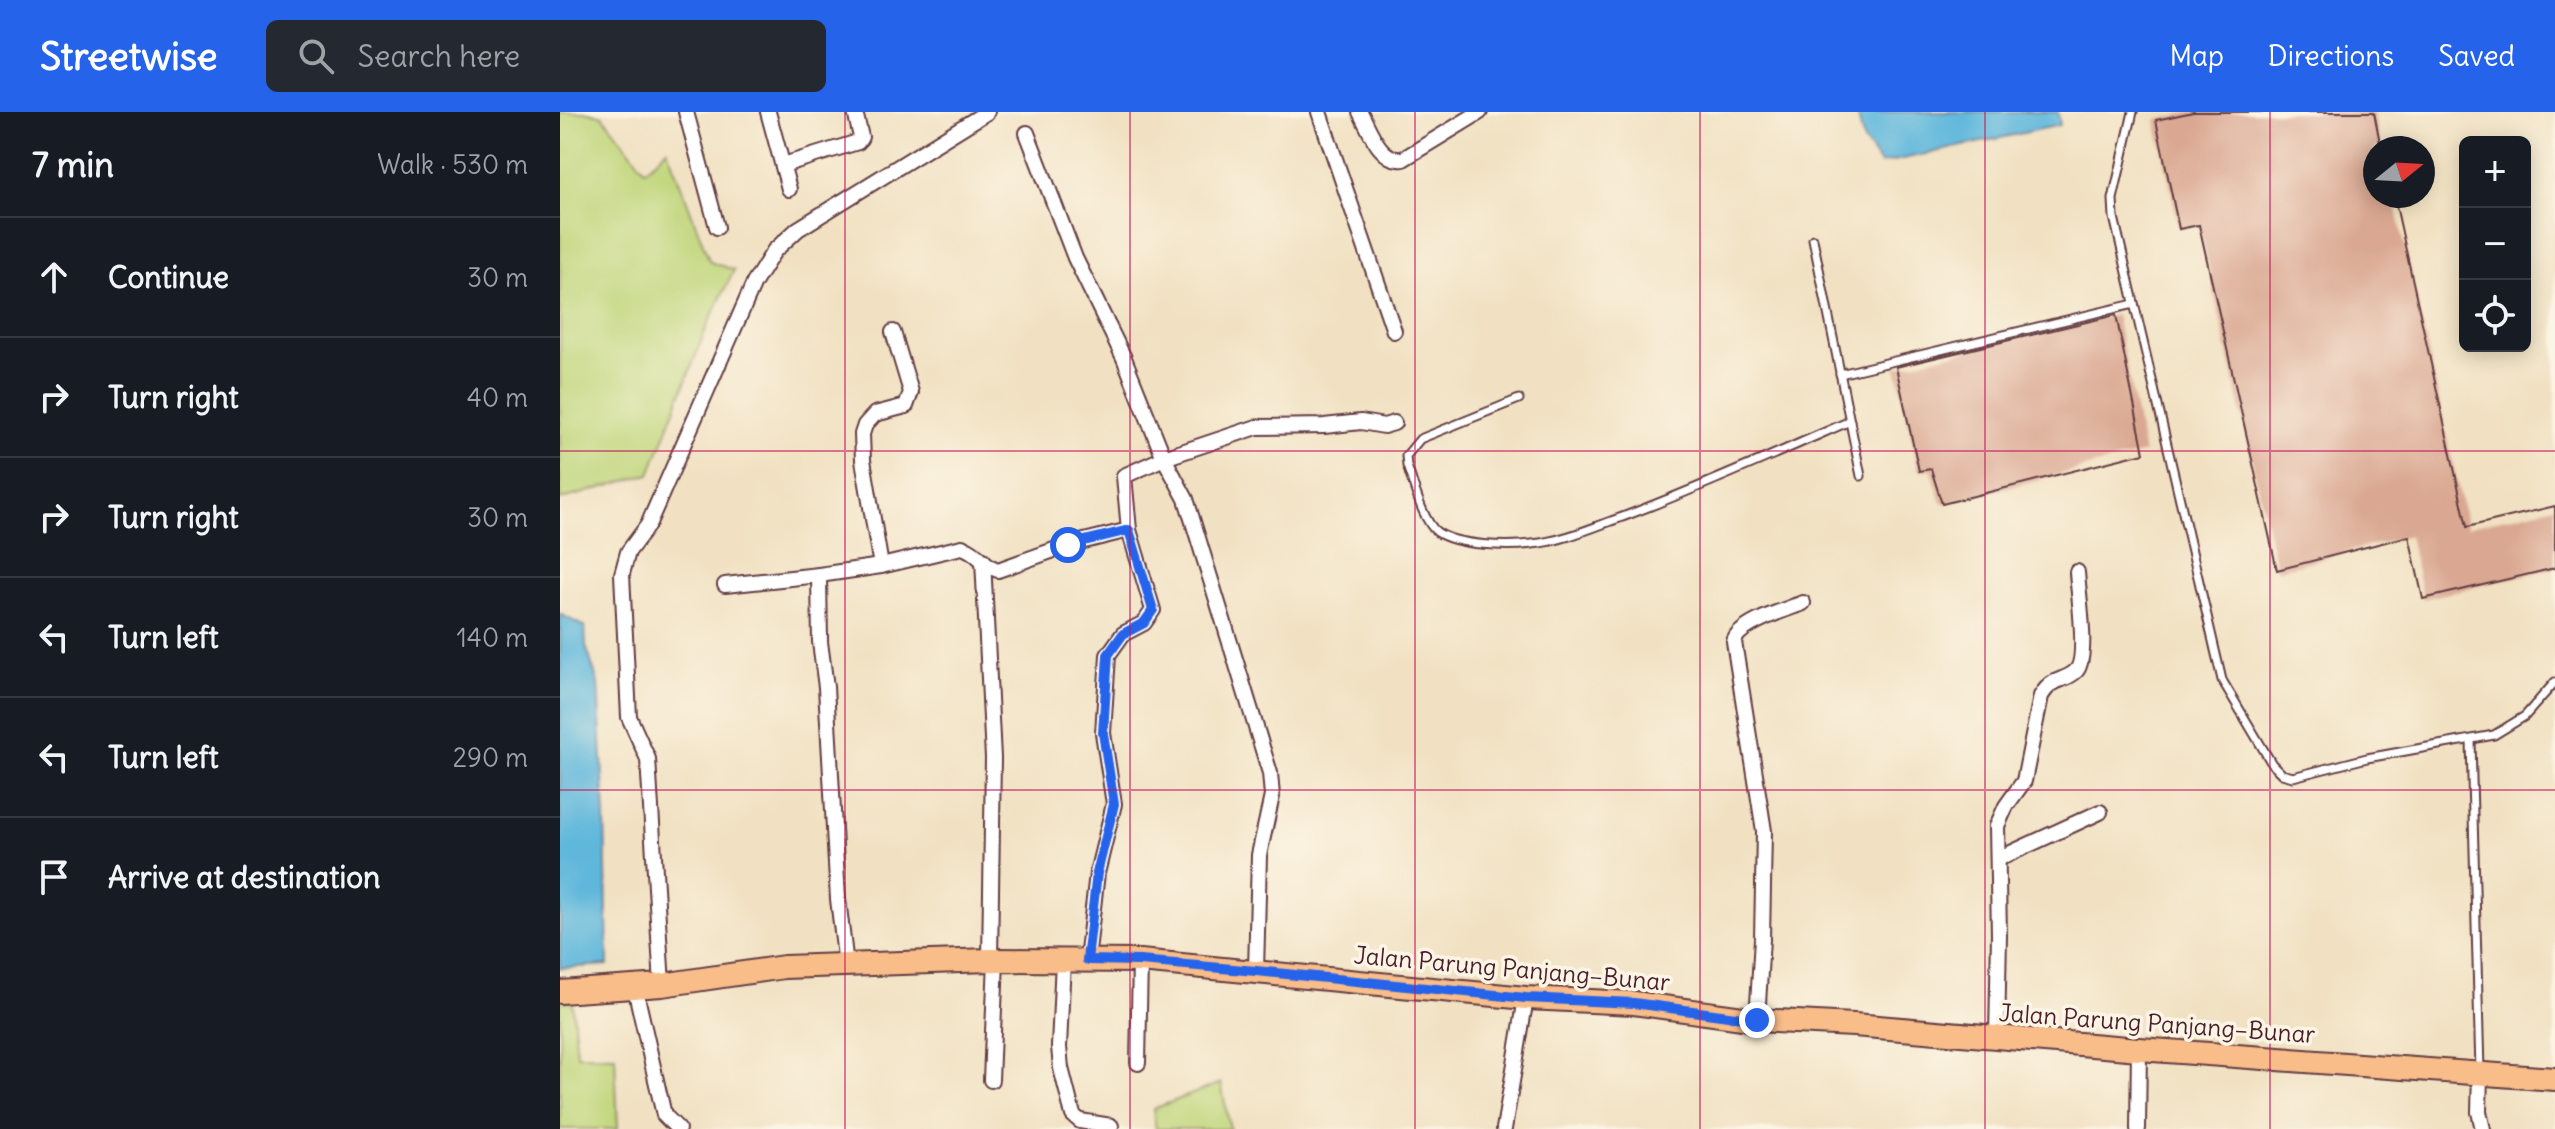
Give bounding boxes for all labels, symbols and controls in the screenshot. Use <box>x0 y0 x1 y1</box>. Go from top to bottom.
search box <box>266 20 826 92</box>
text: Streetwise <box>40 33 218 80</box>
icon: search <box>294 34 338 78</box>
text: Search here <box>358 37 520 75</box>
text: Map <box>2169 38 2224 74</box>
text: Directions <box>2268 38 2394 74</box>
text: Saved <box>2438 38 2515 74</box>
north arrow <box>2363 136 2435 208</box>
map controls <box>2459 136 2531 352</box>
button: + <box>2459 136 2531 208</box>
text: 7 min <box>32 143 114 186</box>
text: Walk · 530 m <box>377 148 528 181</box>
button: − <box>2459 208 2531 280</box>
icon: ahead <box>32 255 76 299</box>
text: Continue <box>108 258 229 296</box>
text: 30 m <box>467 261 528 294</box>
button: locate <box>2459 280 2531 352</box>
icon: right <box>32 375 76 419</box>
text: Turn right <box>108 378 239 416</box>
text: 40 m <box>467 381 528 414</box>
icon: right <box>32 495 76 539</box>
text: Turn right <box>108 498 239 536</box>
text: 30 m <box>467 501 528 534</box>
route start <box>1050 527 1086 563</box>
icon: left <box>32 615 76 659</box>
text: Turn left <box>108 618 219 656</box>
text: 140 m <box>457 621 528 654</box>
icon: left <box>32 735 76 779</box>
text: Turn left <box>108 738 219 776</box>
text: 290 m <box>453 741 528 774</box>
icon: arrive <box>32 855 76 899</box>
text: Arrive at destination <box>108 858 380 896</box>
street label: Jalan Parung Panjang–Bunar <box>1353 939 1672 997</box>
street label: Jalan Parung Panjang–Bunar <box>1998 997 2316 1049</box>
route end <box>1739 1002 1775 1038</box>

